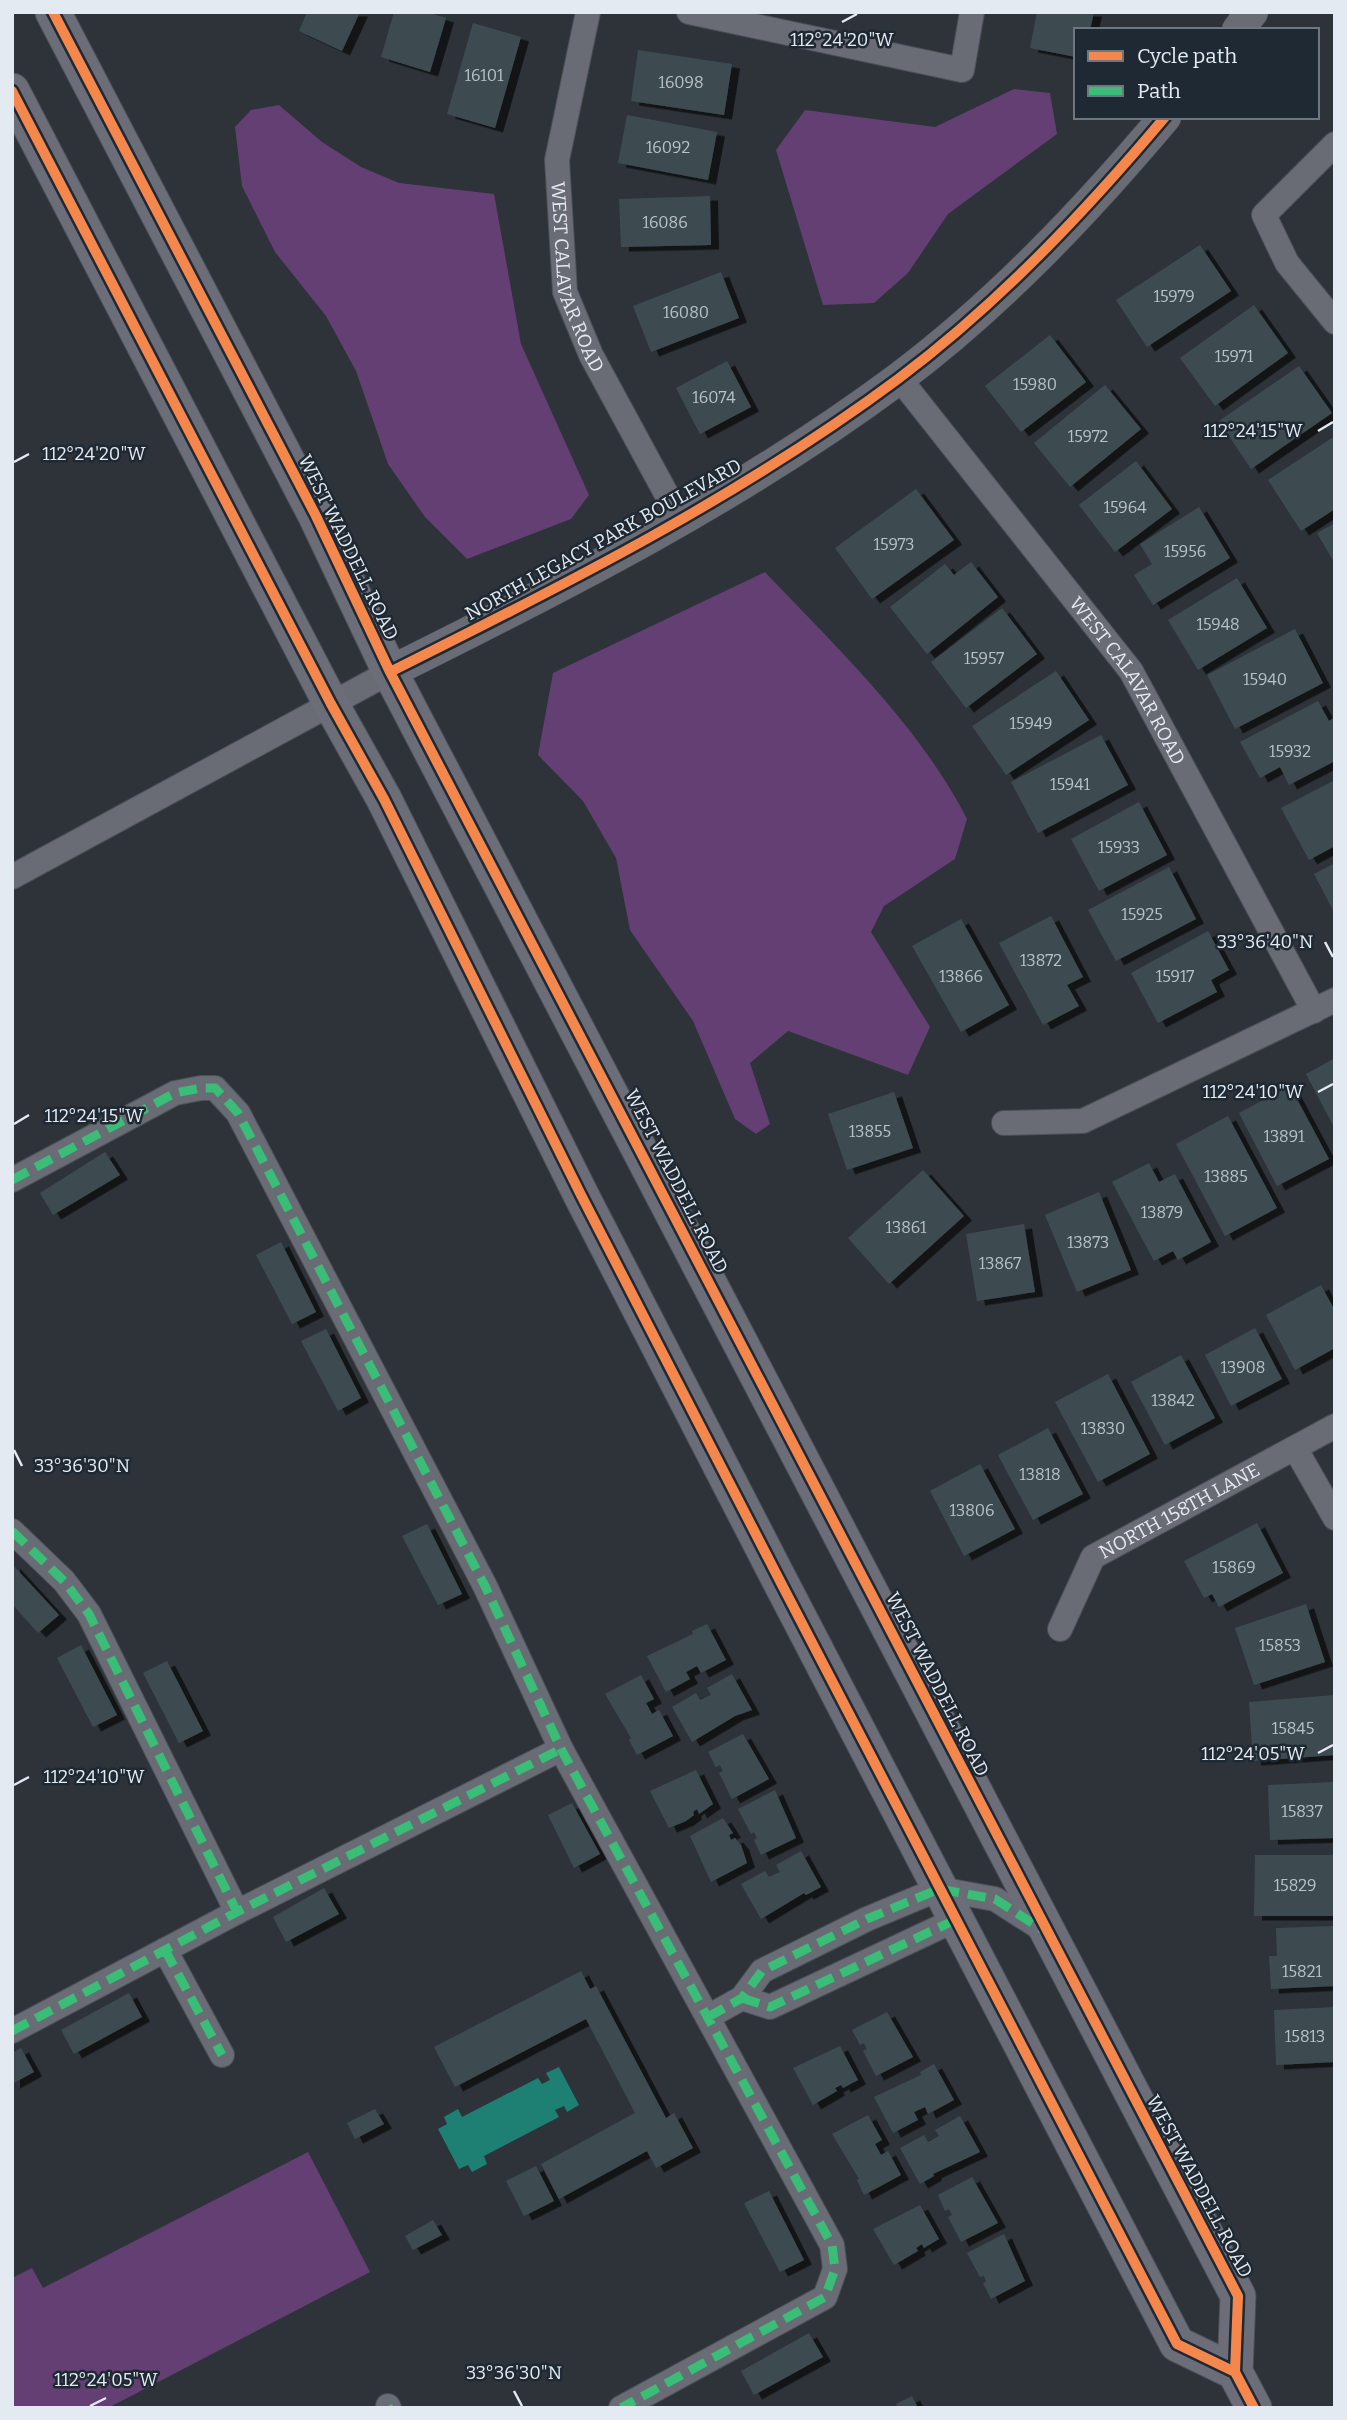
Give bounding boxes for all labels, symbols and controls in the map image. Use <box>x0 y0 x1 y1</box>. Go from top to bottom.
legend <box>1074 28 1319 119</box>
text: 112°24'20"W <box>790 29 894 51</box>
text: Cycle path <box>1137 43 1237 69</box>
house number: 16101 <box>465 66 504 85</box>
house number: 16098 <box>658 73 704 92</box>
text: Path <box>1137 78 1181 104</box>
house number: 16092 <box>646 138 690 157</box>
street label: WEST CALAVAR ROAD <box>546 181 609 376</box>
house number: 16086 <box>642 213 688 232</box>
house number: 15979 <box>1153 287 1195 306</box>
house number: 16080 <box>663 303 709 322</box>
house number: 15971 <box>1215 347 1254 366</box>
house number: 15980 <box>1013 375 1057 394</box>
house number: 16074 <box>692 388 736 407</box>
text: 112°24'15"W <box>1203 420 1303 442</box>
house number: 15972 <box>1068 427 1108 446</box>
text: 112°24'20"W <box>42 443 146 465</box>
street label: WEST WADDELL ROAD <box>294 451 403 644</box>
street label: NORTH LEGACY PARK BOULEVARD <box>461 454 745 625</box>
house number: 15964 <box>1103 498 1147 517</box>
house number: 15973 <box>874 535 914 554</box>
house number: 15956 <box>1164 542 1206 561</box>
street label: WEST CALAVAR ROAD <box>1065 592 1190 769</box>
house number: 15948 <box>1196 615 1240 634</box>
house number: 15957 <box>964 649 1004 668</box>
house number: 15940 <box>1243 670 1287 689</box>
house number: 15949 <box>1010 714 1052 733</box>
house number: 15932 <box>1269 742 1311 761</box>
house number: 15941 <box>1050 775 1091 794</box>
house number: 15933 <box>1098 838 1140 857</box>
house number: 15925 <box>1121 905 1163 924</box>
text: 33°36'40"N <box>1217 931 1313 953</box>
house number: 13872 <box>1020 951 1062 970</box>
house number: 13866 <box>939 967 983 986</box>
house number: 15917 <box>1156 967 1194 986</box>
text: 112°24'10"W <box>1202 1081 1304 1103</box>
street label: WEST WADDELL ROAD <box>620 1085 733 1277</box>
text: 112°24'15"W <box>44 1105 144 1127</box>
house number: 13855 <box>849 1122 891 1141</box>
house number: 13891 <box>1263 1127 1305 1146</box>
house number: 13885 <box>1204 1167 1248 1186</box>
house number: 13879 <box>1141 1203 1183 1222</box>
house number: 13861 <box>886 1218 927 1237</box>
house number: 13873 <box>1067 1233 1109 1252</box>
house number: 13867 <box>979 1254 1021 1273</box>
house number: 13908 <box>1221 1358 1265 1377</box>
house number: 13842 <box>1151 1391 1195 1410</box>
house number: 13830 <box>1081 1419 1125 1438</box>
text: 33°36'30"N <box>34 1455 130 1477</box>
street label: NORTH 158TH LANE <box>1095 1458 1263 1564</box>
house number: 13818 <box>1019 1465 1061 1484</box>
house number: 13806 <box>950 1501 994 1520</box>
house number: 15869 <box>1212 1558 1256 1577</box>
street label: WEST WADDELL ROAD <box>881 1588 994 1780</box>
house number: 15853 <box>1259 1636 1301 1655</box>
house number: 15845 <box>1272 1719 1314 1738</box>
text: 112°24'05"W <box>1201 1743 1305 1765</box>
text: 112°24'10"W <box>43 1766 145 1788</box>
house number: 15837 <box>1281 1802 1323 1821</box>
house number: 15829 <box>1274 1876 1316 1895</box>
house number: 15821 <box>1282 1962 1322 1981</box>
house number: 15813 <box>1285 2027 1325 2046</box>
street label: WEST WADDELL ROAD <box>1142 2091 1257 2281</box>
text: 33°36'30"N <box>466 2362 562 2384</box>
text: 112°24'05"W <box>54 2369 158 2391</box>

